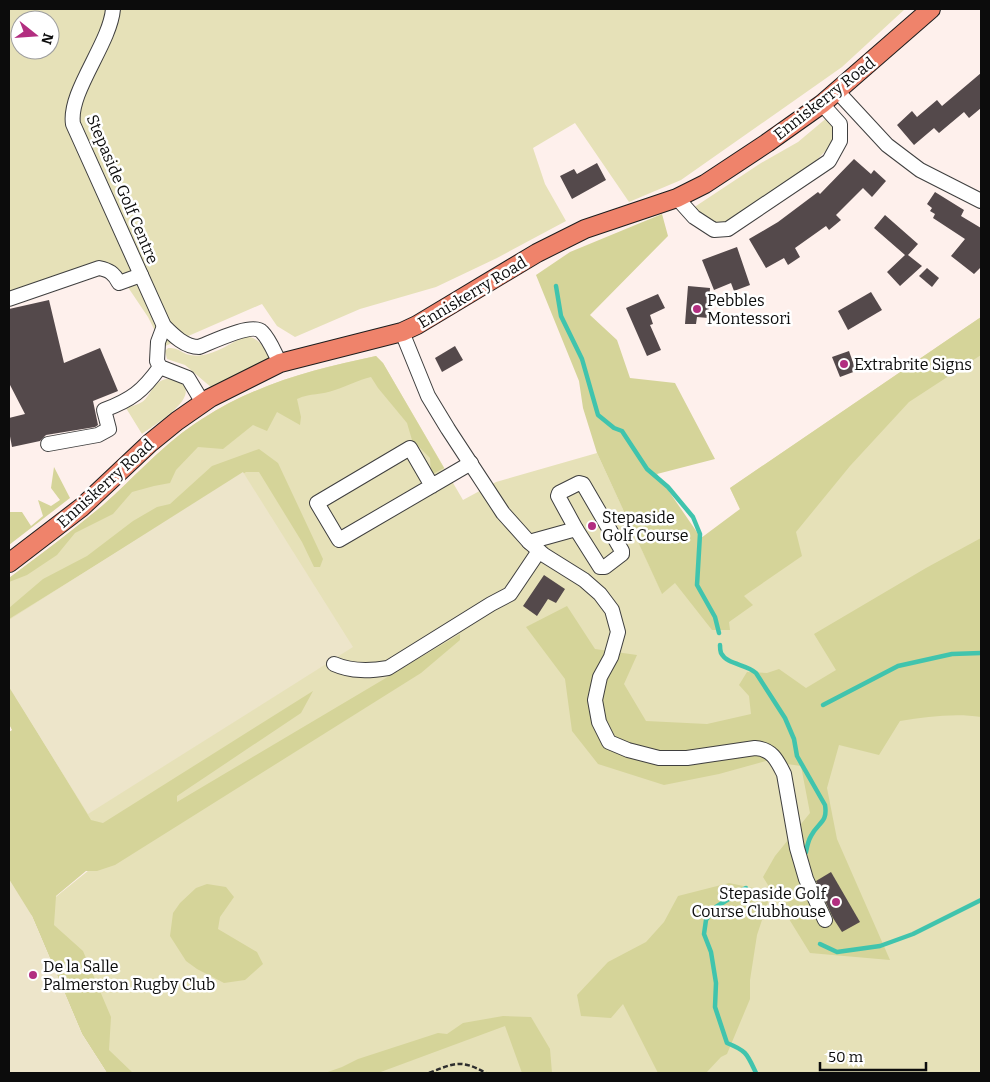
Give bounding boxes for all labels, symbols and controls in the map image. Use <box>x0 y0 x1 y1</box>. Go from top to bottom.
north arrow <box>10 10 60 60</box>
text: N <box>37 31 57 46</box>
street label: Enniskerry Road <box>770 53 879 144</box>
street label: Stepaside Golf Centre <box>82 112 163 267</box>
street label: Enniskerry Road <box>415 252 530 332</box>
place label: Pebbles Montessori <box>707 291 791 328</box>
marker: Pebbles Montessori <box>691 303 703 315</box>
place label: Extrabrite Signs <box>854 355 972 374</box>
marker: Extrabrite Signs <box>838 358 850 370</box>
street label: Enniskerry Road <box>53 435 158 532</box>
place label: Stepaside Golf Course <box>602 508 689 545</box>
marker: Stepaside Golf Course <box>586 520 598 532</box>
place label: Stepaside Golf Course Clubhouse <box>691 884 827 921</box>
marker: Stepaside Golf Course Clubhouse <box>830 896 842 908</box>
place label: De la Salle Palmerston Rugby Club <box>43 957 215 994</box>
marker: De la Salle Palmerston Rugby Club <box>27 969 39 981</box>
scale bar <box>820 1040 926 1072</box>
text: 50 m <box>828 1048 864 1066</box>

